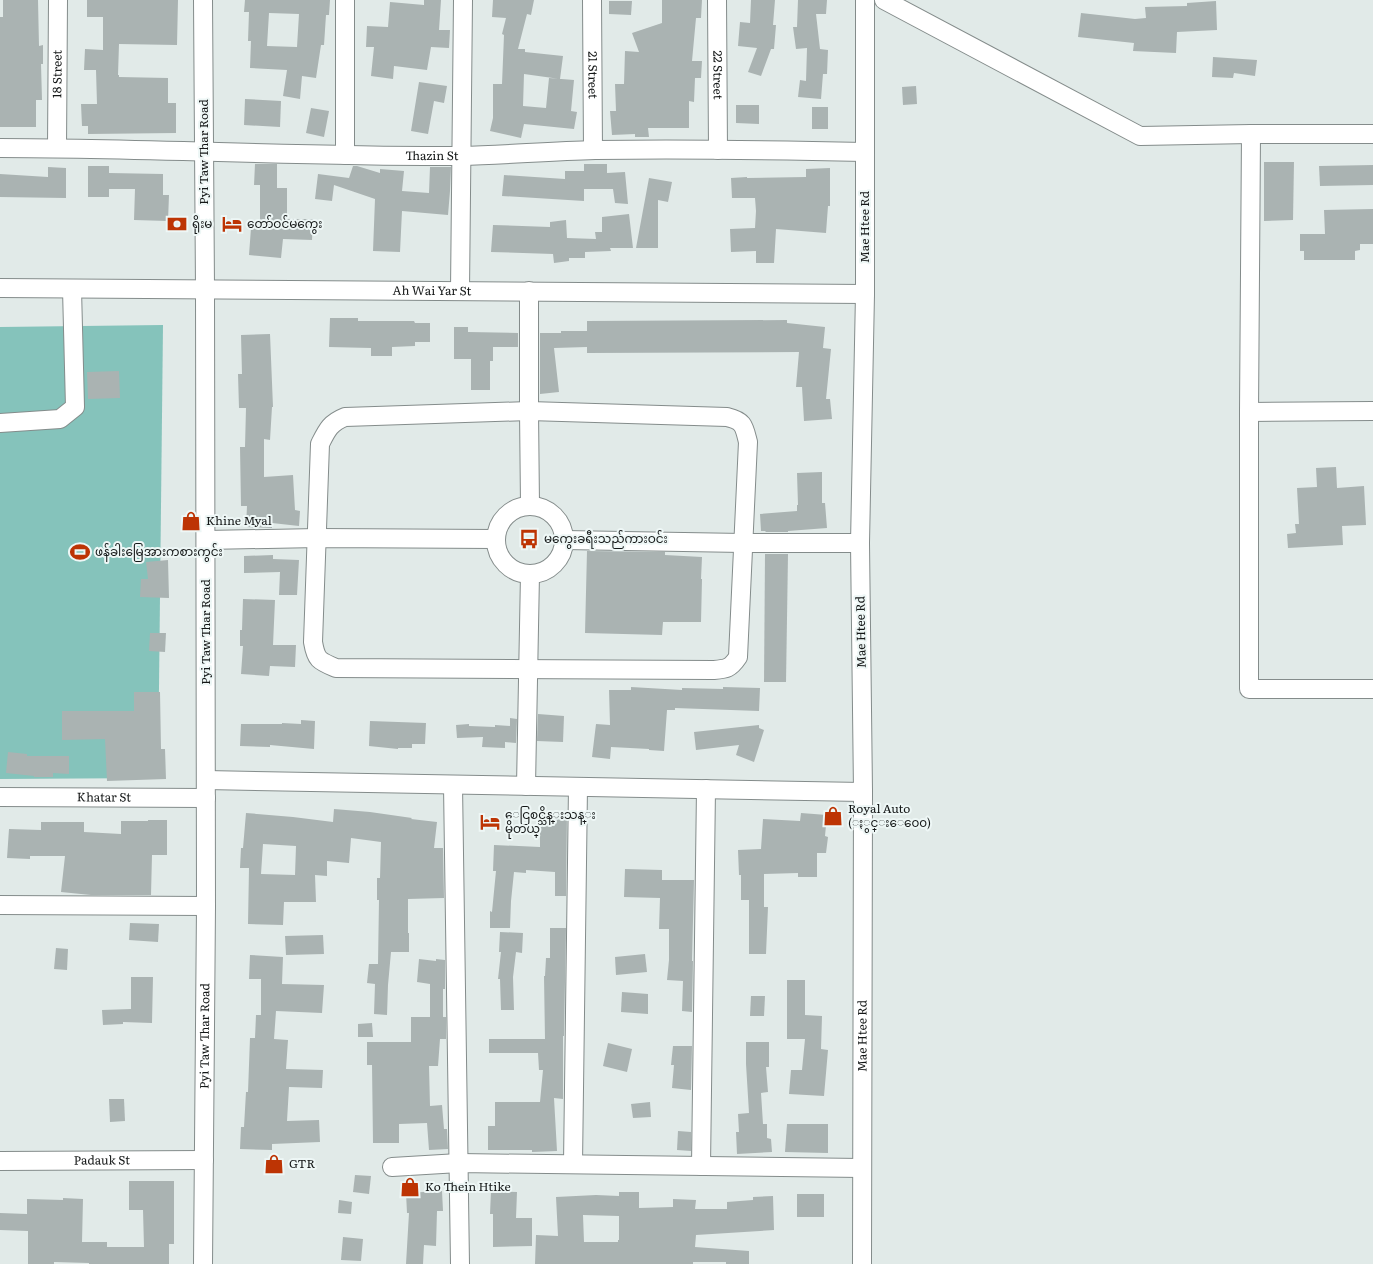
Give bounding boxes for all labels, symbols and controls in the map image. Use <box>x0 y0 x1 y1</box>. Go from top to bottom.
street label: 18 Street <box>47 50 66 98</box>
street label: 22 Street <box>709 50 728 100</box>
street label: 21 Street <box>584 51 603 99</box>
street label: Pyi Taw Thar Road <box>194 99 212 205</box>
street label: Thazin St <box>405 146 459 164</box>
street label: Mae Htee Rd <box>855 190 873 263</box>
bank icon: ရိုးမ <box>166 213 188 235</box>
hotel icon: တော်ဝင်မကွေး <box>221 213 243 235</box>
place label: ရိုးမ <box>192 214 212 234</box>
place label: တော်ဝင်မကွေး <box>247 214 322 234</box>
street label: Ah Wai Yar St <box>393 281 472 299</box>
shop icon: Khine Myal <box>180 510 202 532</box>
place label: Khine Myal <box>206 511 272 529</box>
bus stop icon: မကွေးခရီးသည်ကားဝင်း <box>518 528 540 550</box>
place label: မကွေးခရီးသည်ကားဝင်း <box>544 529 668 549</box>
sports icon: ဖန်ခါးမြေအားကစားကွင်း <box>69 541 91 563</box>
place label: ဖန်ခါးမြေအားကစားကွင်း <box>95 542 223 562</box>
street label: Pyi Taw Thar Road <box>196 579 214 685</box>
street label: Mae Htee Rd <box>850 595 870 668</box>
street label: Khatar St <box>77 787 131 806</box>
place label: Royal Auto (ႏွင္းေ၀ေ၀) <box>848 799 931 833</box>
place label: ေငြစင္သိန္းသန္း မိုတယ္ <box>505 805 596 839</box>
shop icon: Royal Auto (ႏွင္းေ၀ေ၀) <box>822 805 844 827</box>
hotel icon: ေငြစင္သိန္းသန္း မိုတယ္ <box>479 811 501 833</box>
street label: Pyi Taw Thar Road <box>194 982 213 1089</box>
street label: Mae Htee Rd <box>852 999 871 1072</box>
street label: Padauk St <box>74 1150 130 1169</box>
shop icon: GTR <box>263 1153 285 1175</box>
place label: GTR <box>289 1154 315 1172</box>
shop icon: Ko Thein Htike <box>399 1176 421 1198</box>
place label: Ko Thein Htike <box>425 1177 511 1195</box>

